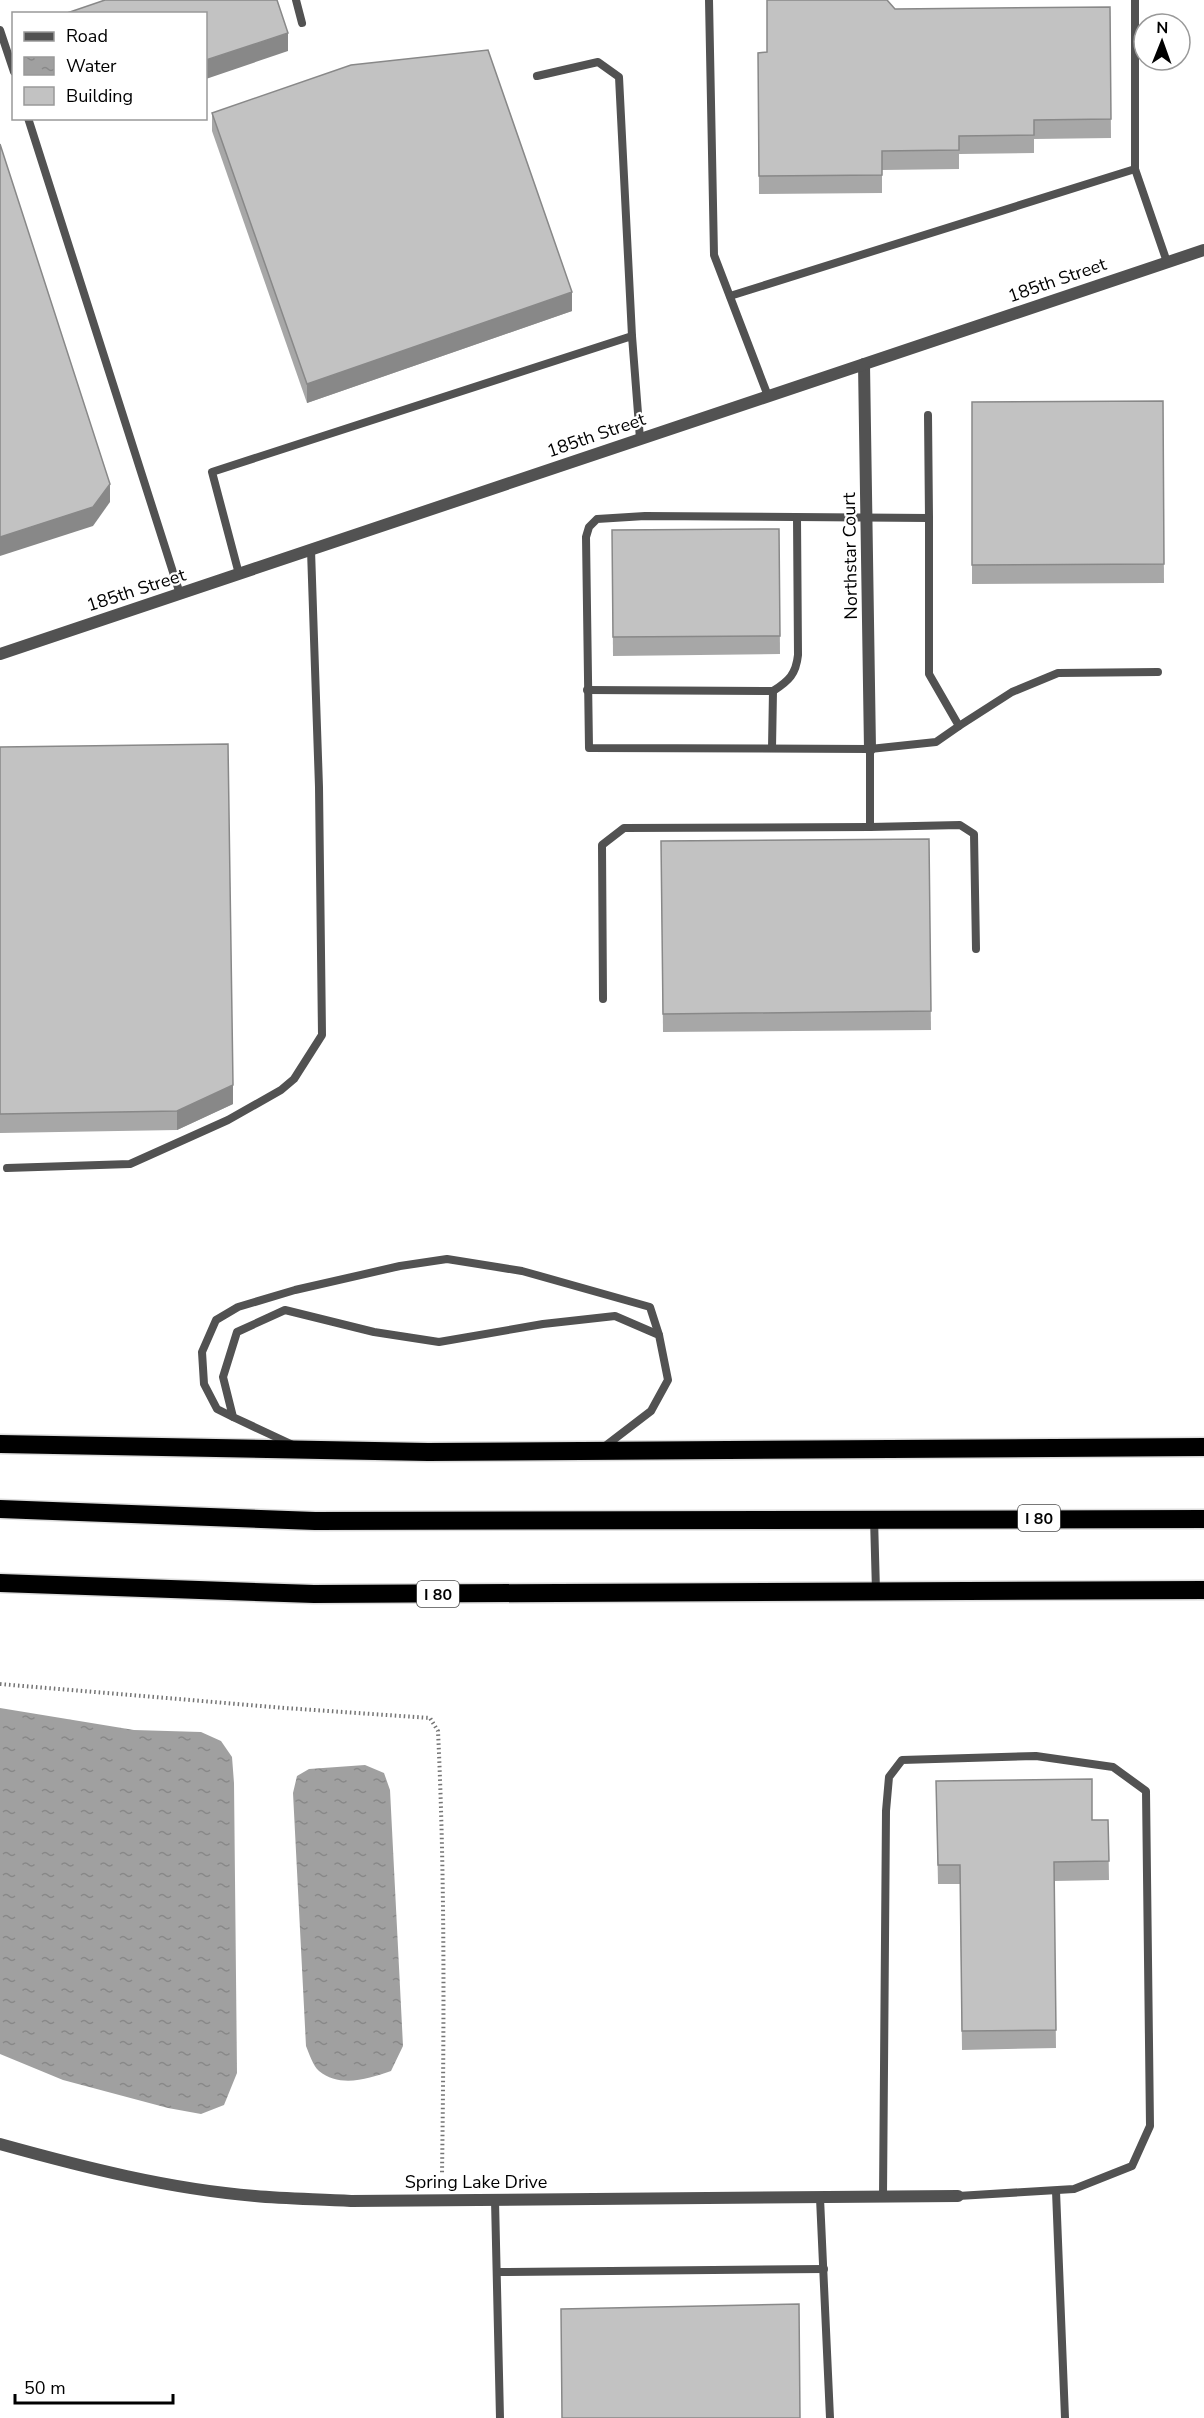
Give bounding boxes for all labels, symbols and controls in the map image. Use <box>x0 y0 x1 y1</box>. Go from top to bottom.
legend <box>12 12 207 120</box>
north arrow <box>1132 12 1192 72</box>
text: N <box>1156 17 1168 39</box>
text: Road <box>66 24 108 48</box>
text: Water <box>66 54 117 78</box>
text: Building <box>66 84 133 108</box>
street label: 185th Street <box>1005 252 1110 308</box>
street label: 185th Street <box>544 407 649 463</box>
street label: Northstar Court <box>837 492 863 620</box>
street label: 185th Street <box>83 563 189 617</box>
road number: I 80 <box>1018 1505 1060 1531</box>
road number: I 80 <box>417 1581 459 1607</box>
street label: Spring Lake Drive <box>405 2170 547 2194</box>
scale bar <box>15 2367 172 2405</box>
text: 50 m <box>24 2376 66 2400</box>

